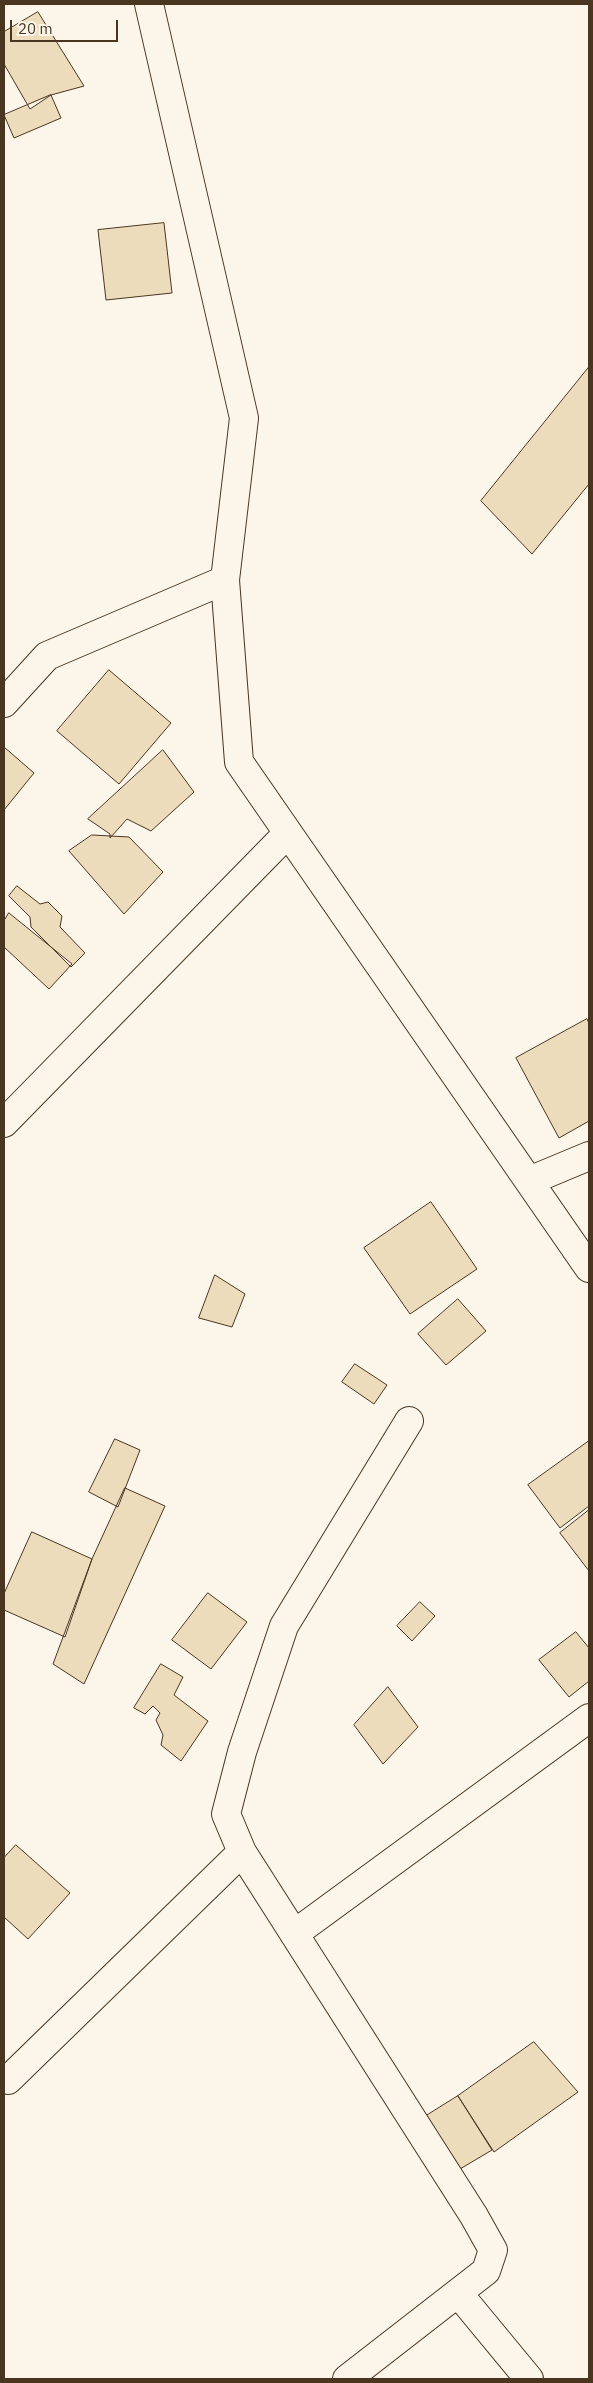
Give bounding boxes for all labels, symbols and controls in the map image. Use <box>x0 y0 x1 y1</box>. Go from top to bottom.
scale bar <box>12 10 120 42</box>
text: 20 m <box>18 19 53 38</box>

